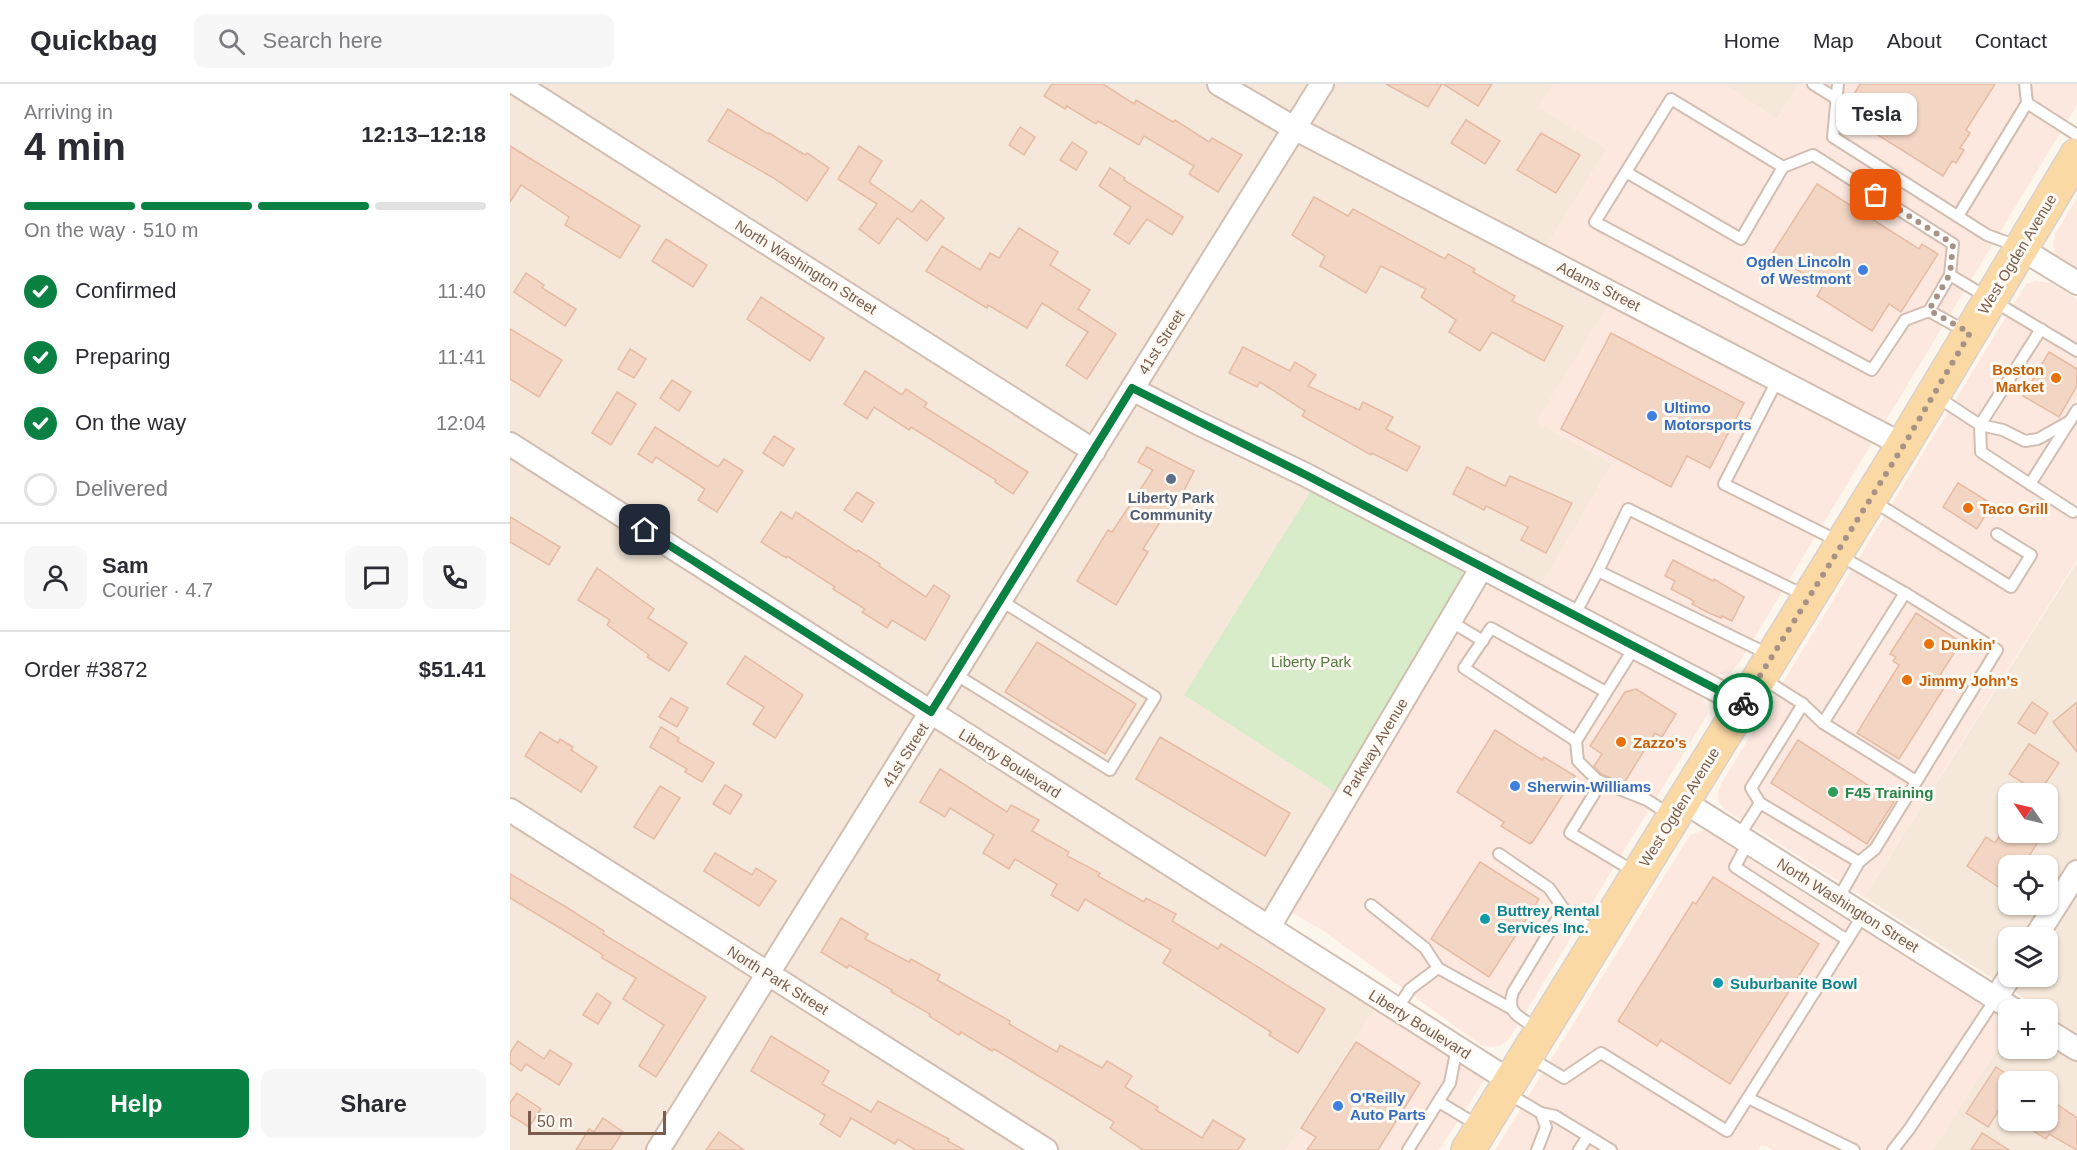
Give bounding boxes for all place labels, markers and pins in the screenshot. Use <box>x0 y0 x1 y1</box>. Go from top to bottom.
callout: Tesla <box>1836 93 1916 135</box>
pin <box>1850 169 1901 220</box>
place label: Ogden Lincoln of Westmont <box>1746 253 1851 287</box>
marker: Ogden Lincoln of Westmont <box>1856 263 1870 277</box>
place label: Boston Market <box>1992 361 2044 395</box>
marker: Boston Market <box>2049 371 2063 385</box>
place label: Ultimo Motorsports <box>1664 399 1752 433</box>
marker: Ultimo Motorsports <box>1645 409 1659 423</box>
marker: Liberty Park Community <box>1164 472 1178 486</box>
place label: Liberty Park Community <box>1128 489 1215 523</box>
place label: Taco Grill <box>1980 500 2048 517</box>
marker: Taco Grill <box>1961 501 1975 515</box>
pin <box>619 504 670 555</box>
place label: Dunkin' <box>1941 636 1995 653</box>
marker: Dunkin' <box>1922 637 1936 651</box>
place label: Jimmy John's <box>1919 672 2018 689</box>
marker: Jimmy John's <box>1900 673 1914 687</box>
place label: Zazzo's <box>1633 734 1687 751</box>
marker: Zazzo's <box>1614 735 1628 749</box>
place label: Sherwin-Williams <box>1527 778 1651 795</box>
marker: Sherwin-Williams <box>1508 779 1522 793</box>
place label: F45 Training <box>1845 784 1933 801</box>
marker: F45 Training <box>1826 785 1840 799</box>
place label: Buttrey Rental Services Inc. <box>1497 902 1600 936</box>
marker: Buttrey Rental Services Inc. <box>1478 912 1492 926</box>
place label: Suburbanite Bowl <box>1730 975 1858 992</box>
marker: Suburbanite Bowl <box>1711 976 1725 990</box>
place label: O'Reilly Auto Parts <box>1350 1089 1426 1123</box>
marker: O'Reilly Auto Parts <box>1331 1099 1345 1113</box>

